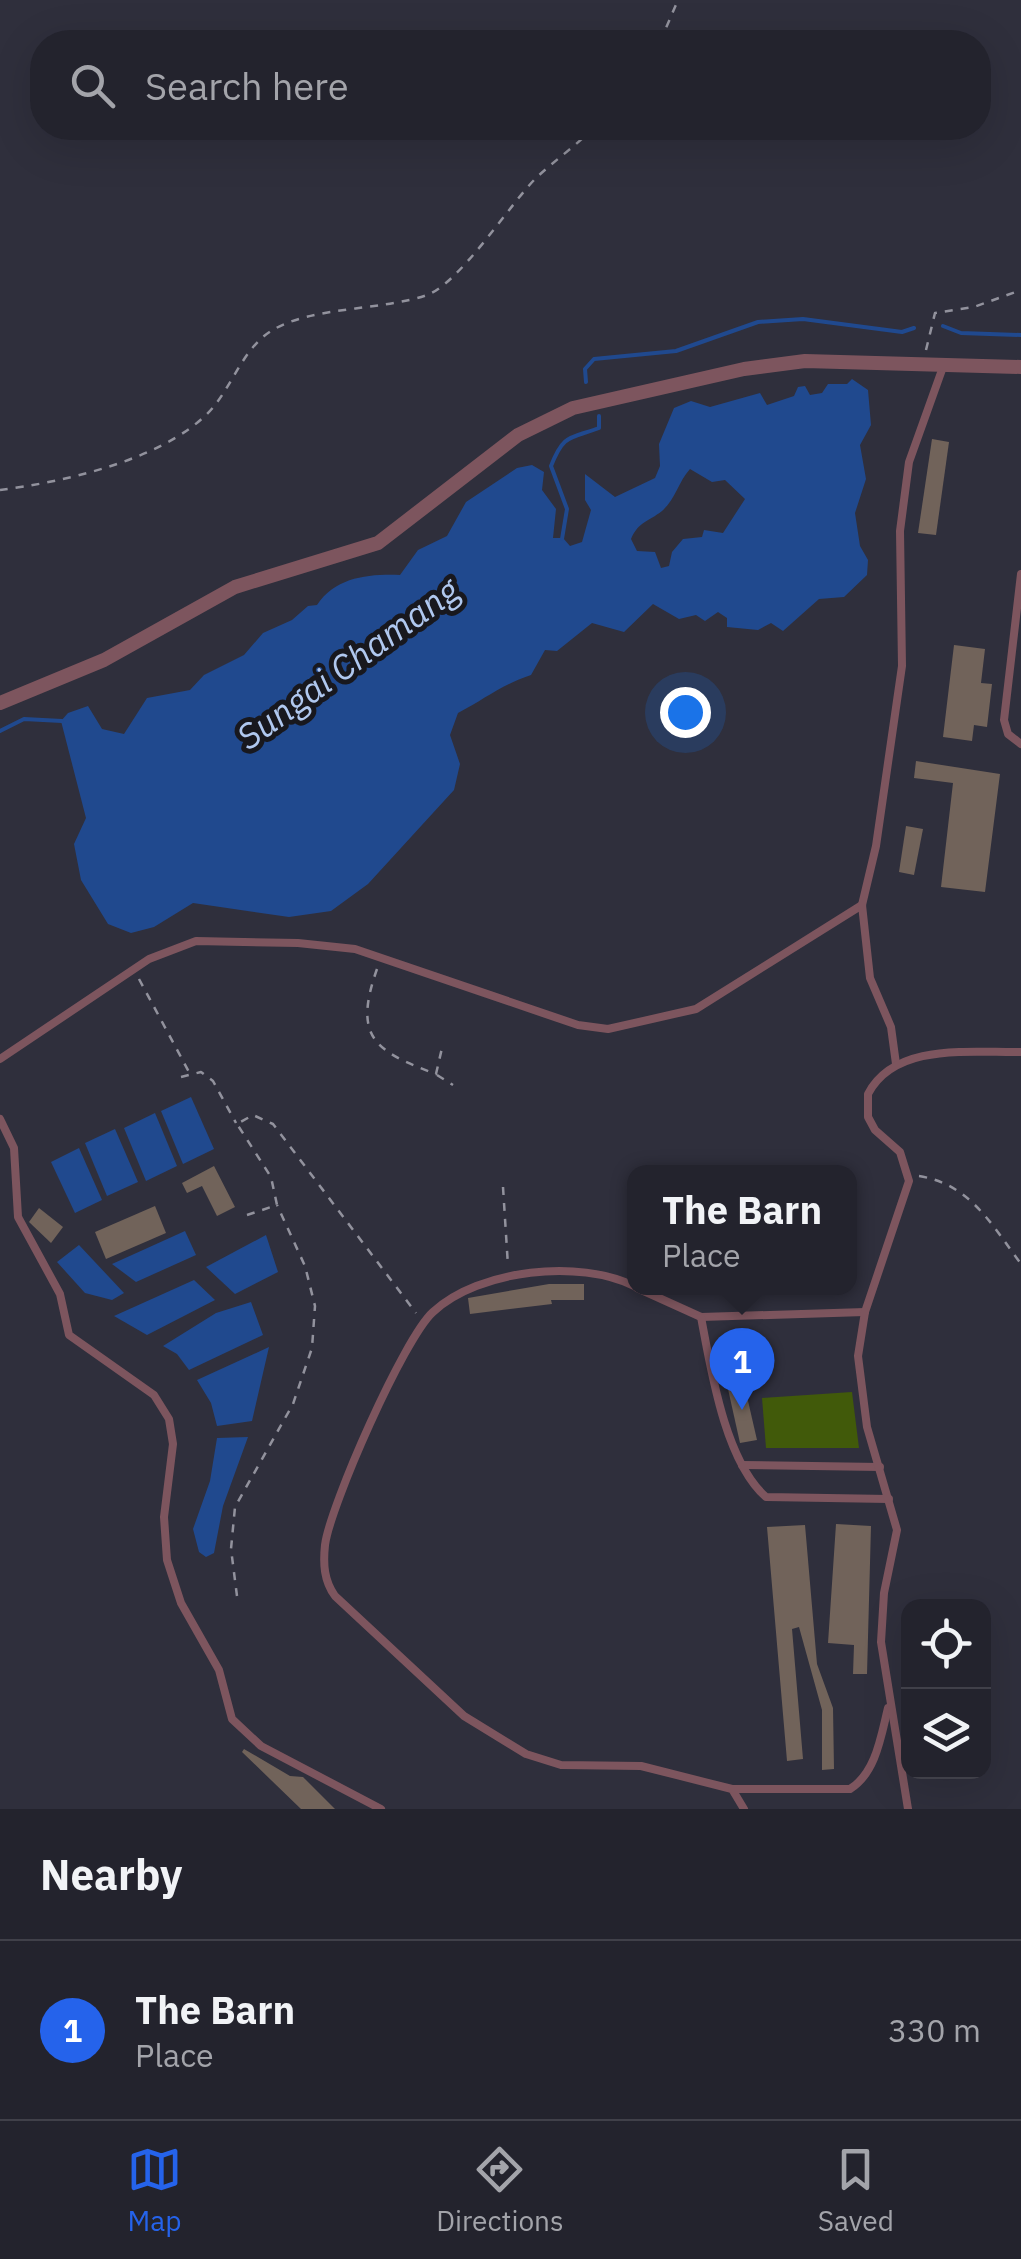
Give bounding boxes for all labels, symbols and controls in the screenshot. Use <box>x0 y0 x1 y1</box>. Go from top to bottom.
search box <box>30 30 991 140</box>
icon: search <box>65 58 120 113</box>
text: Search here <box>145 61 349 110</box>
water label: Sungai Chamang <box>227 566 469 759</box>
your location <box>660 687 711 738</box>
popup <box>627 1165 857 1295</box>
text: The Barn <box>662 1185 822 1234</box>
text: Place <box>662 1234 741 1276</box>
pin: 1 <box>710 1328 774 1410</box>
map controls <box>901 1599 991 1779</box>
button: locate <box>901 1599 991 1689</box>
button: layers <box>901 1689 991 1779</box>
text: Nearby <box>40 1847 182 1902</box>
text: The Barn <box>135 1985 295 2034</box>
text: 1 <box>63 2009 82 2051</box>
text: 330 m <box>888 2009 981 2051</box>
text: Place <box>135 2034 214 2076</box>
tab: Map <box>127 2142 182 2239</box>
tab: Directions <box>436 2142 564 2239</box>
tab: Saved <box>818 2142 894 2239</box>

